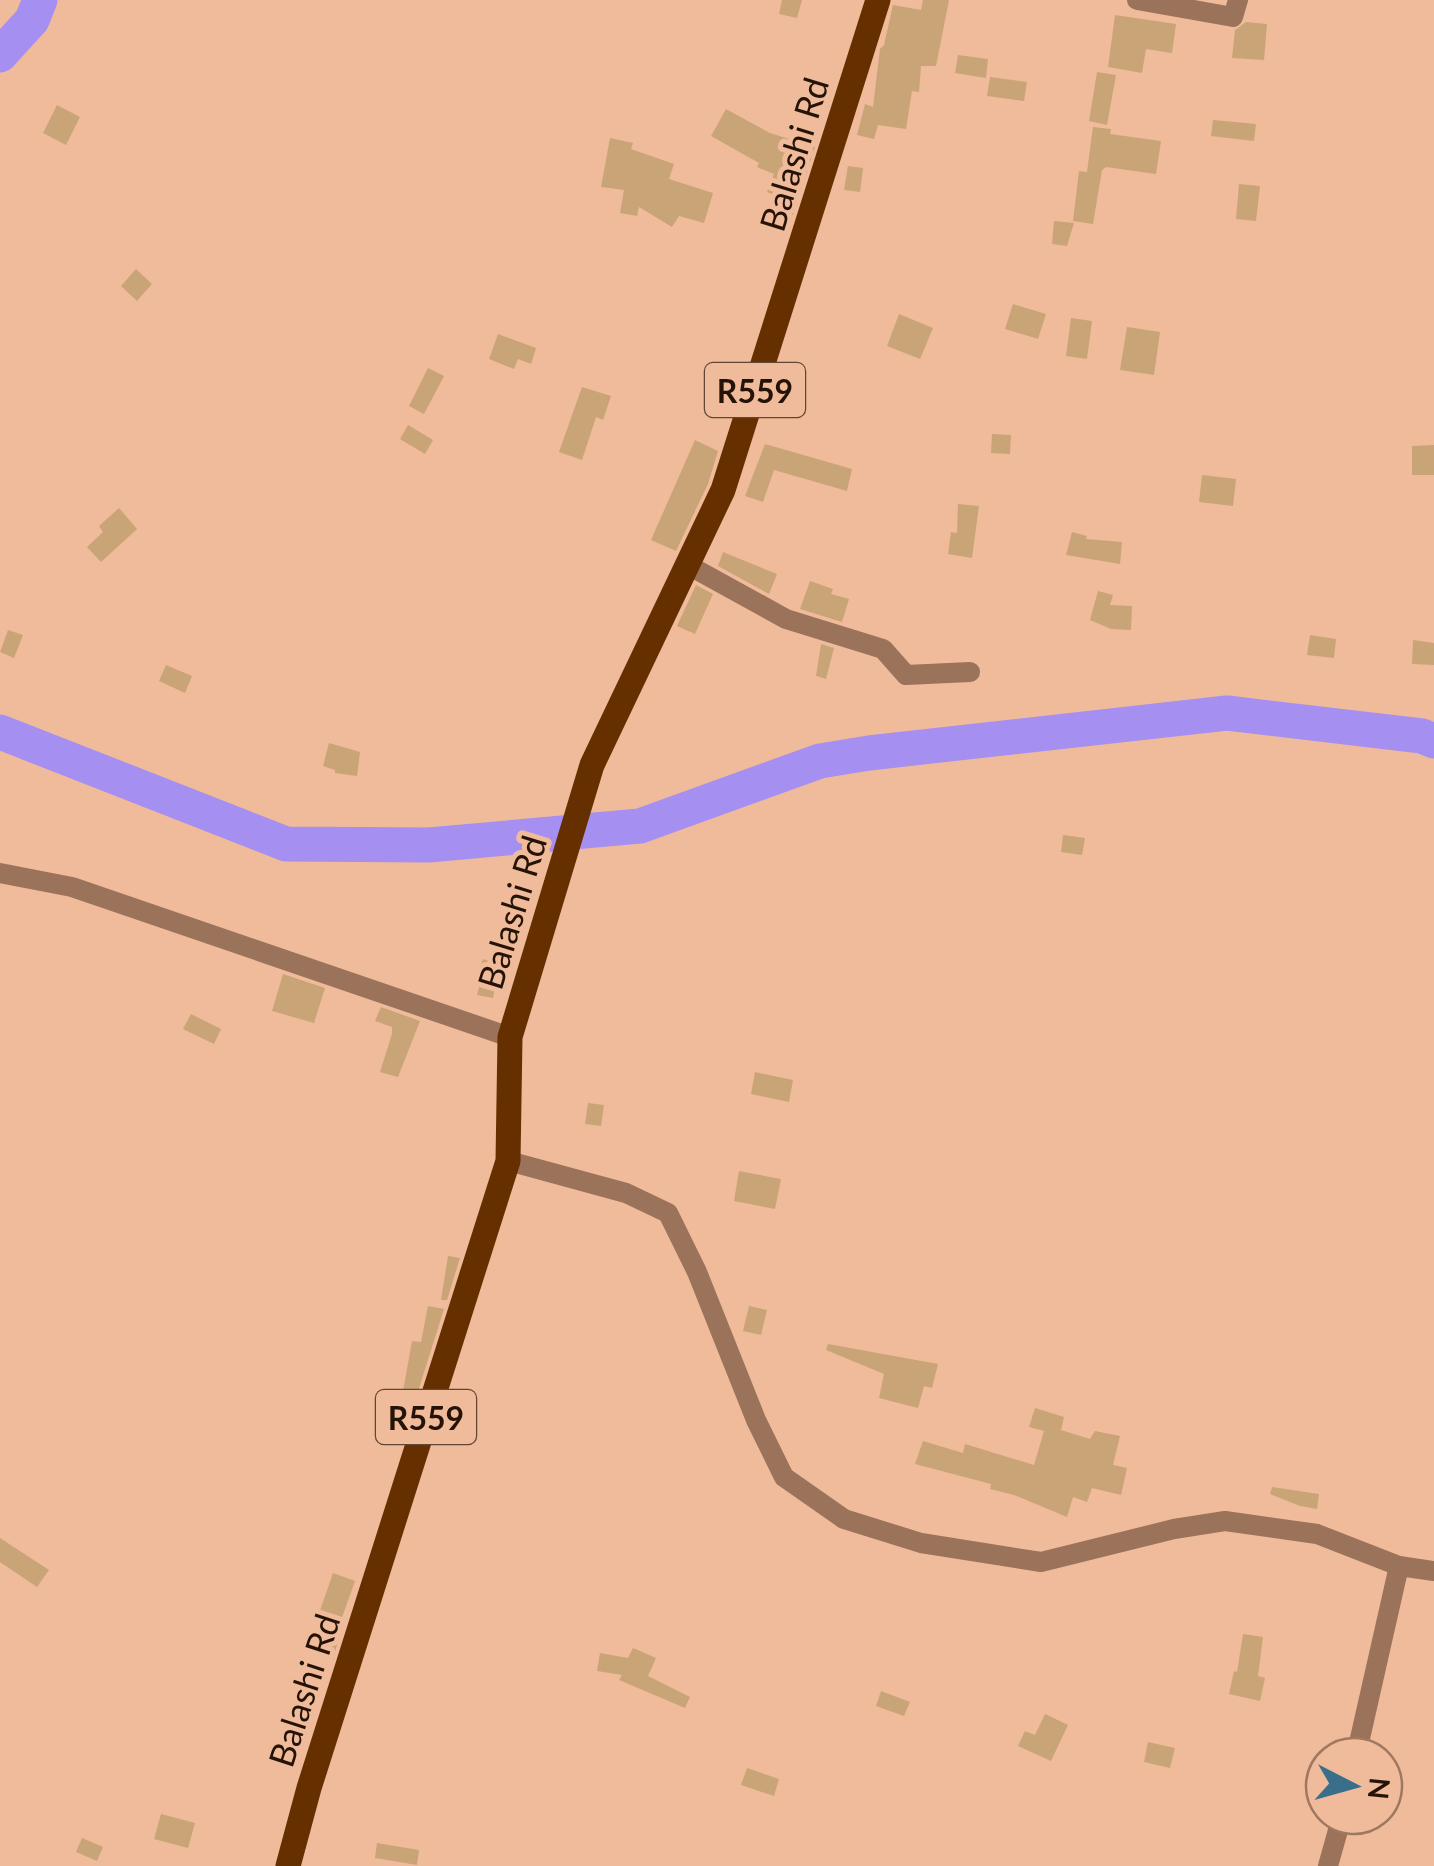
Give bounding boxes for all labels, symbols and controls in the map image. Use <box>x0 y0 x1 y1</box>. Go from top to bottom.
street label: Balashi Rd <box>750 72 836 236</box>
road number: R559 <box>705 363 805 417</box>
street label: Balashi Rd <box>468 830 554 994</box>
road number: R559 <box>376 1390 476 1444</box>
street label: Balashi Rd <box>259 1608 347 1772</box>
north arrow <box>1304 1736 1404 1836</box>
text: N <box>1362 1776 1398 1801</box>

